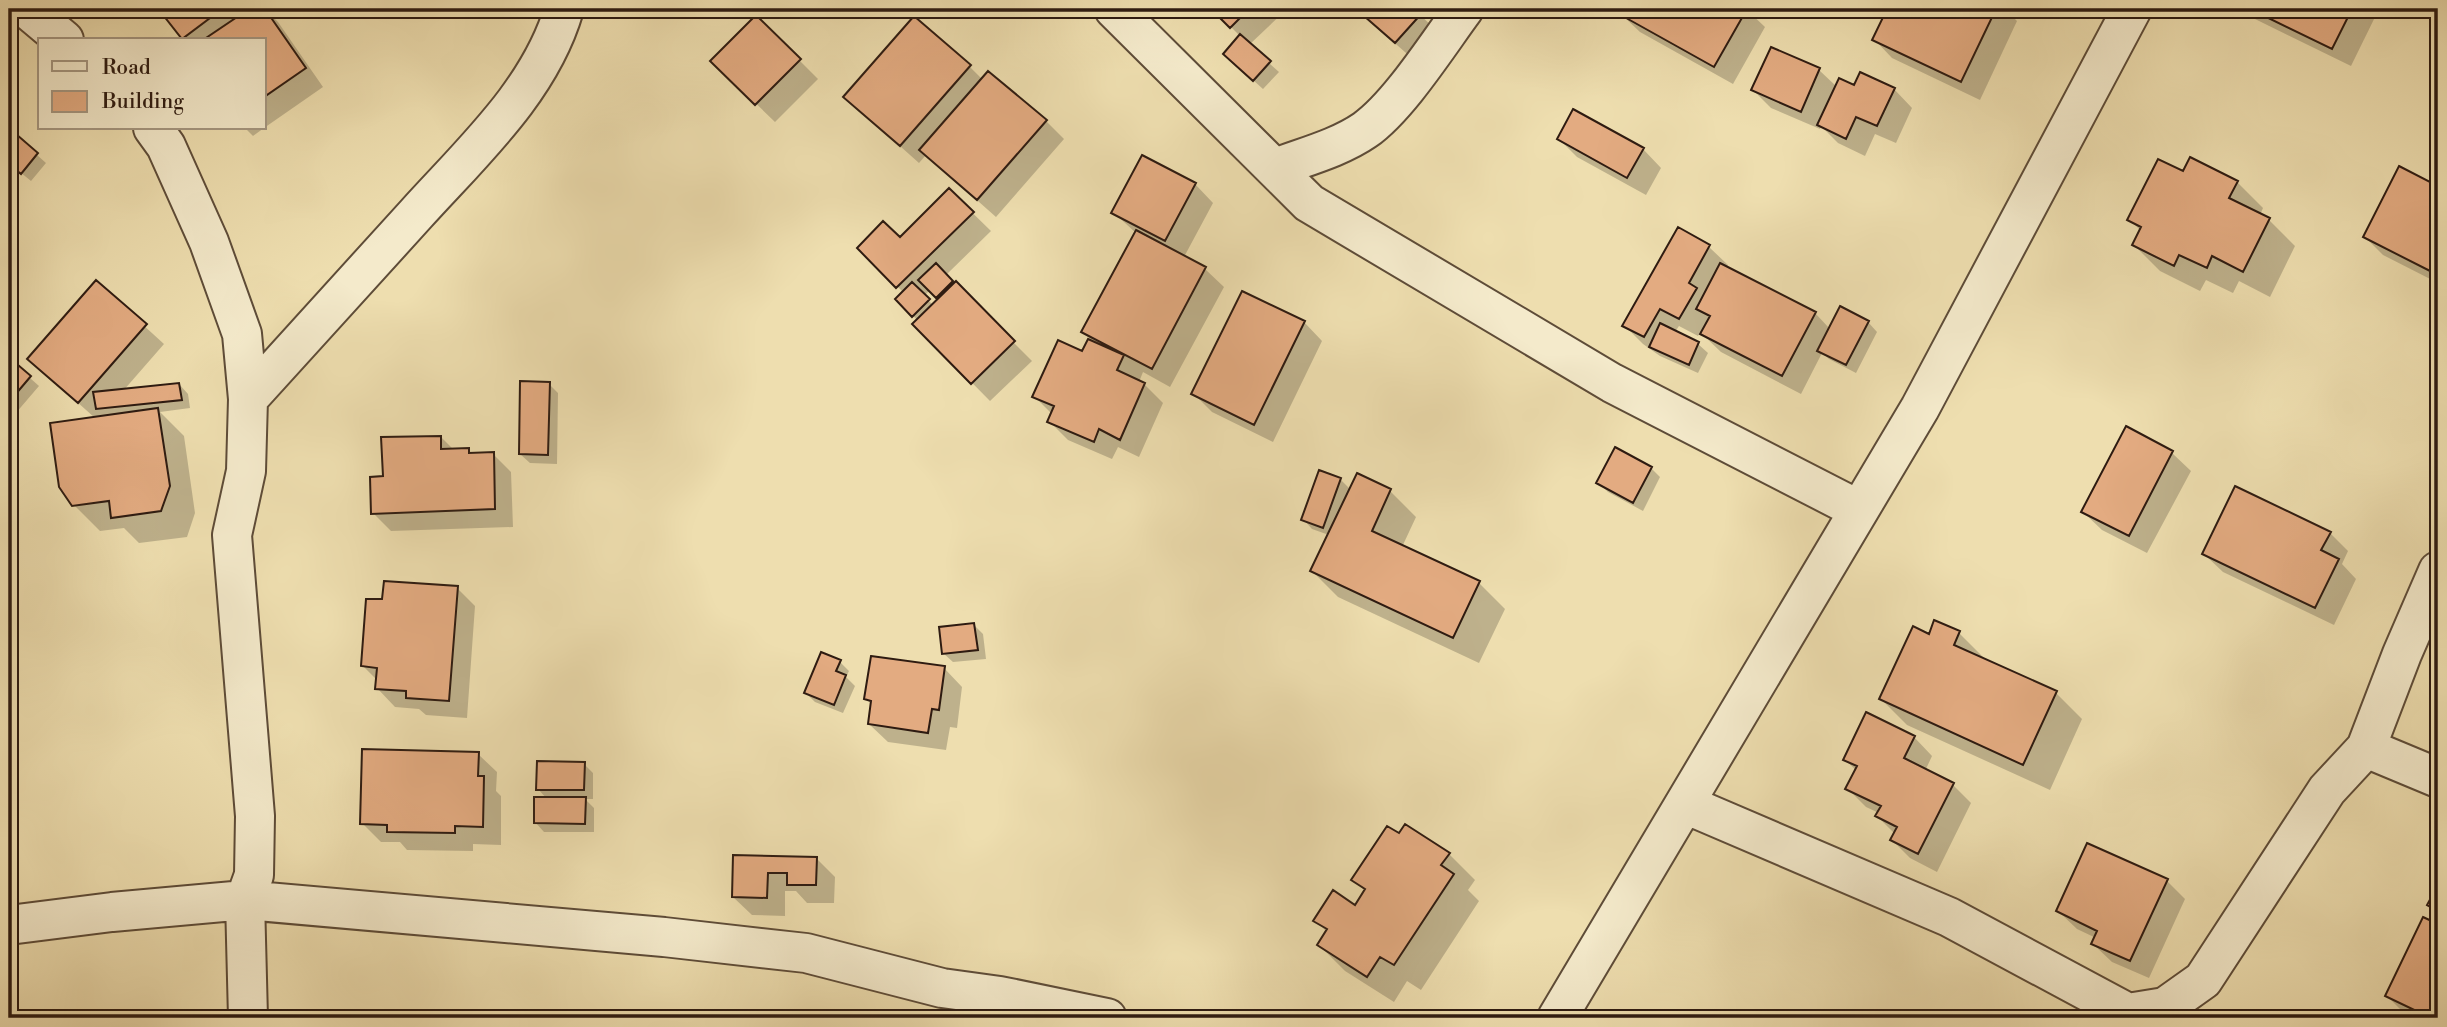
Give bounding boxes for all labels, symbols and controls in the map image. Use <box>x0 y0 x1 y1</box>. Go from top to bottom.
legend <box>38 38 266 130</box>
text: Road <box>102 55 151 81</box>
text: Building <box>101 89 184 115</box>

